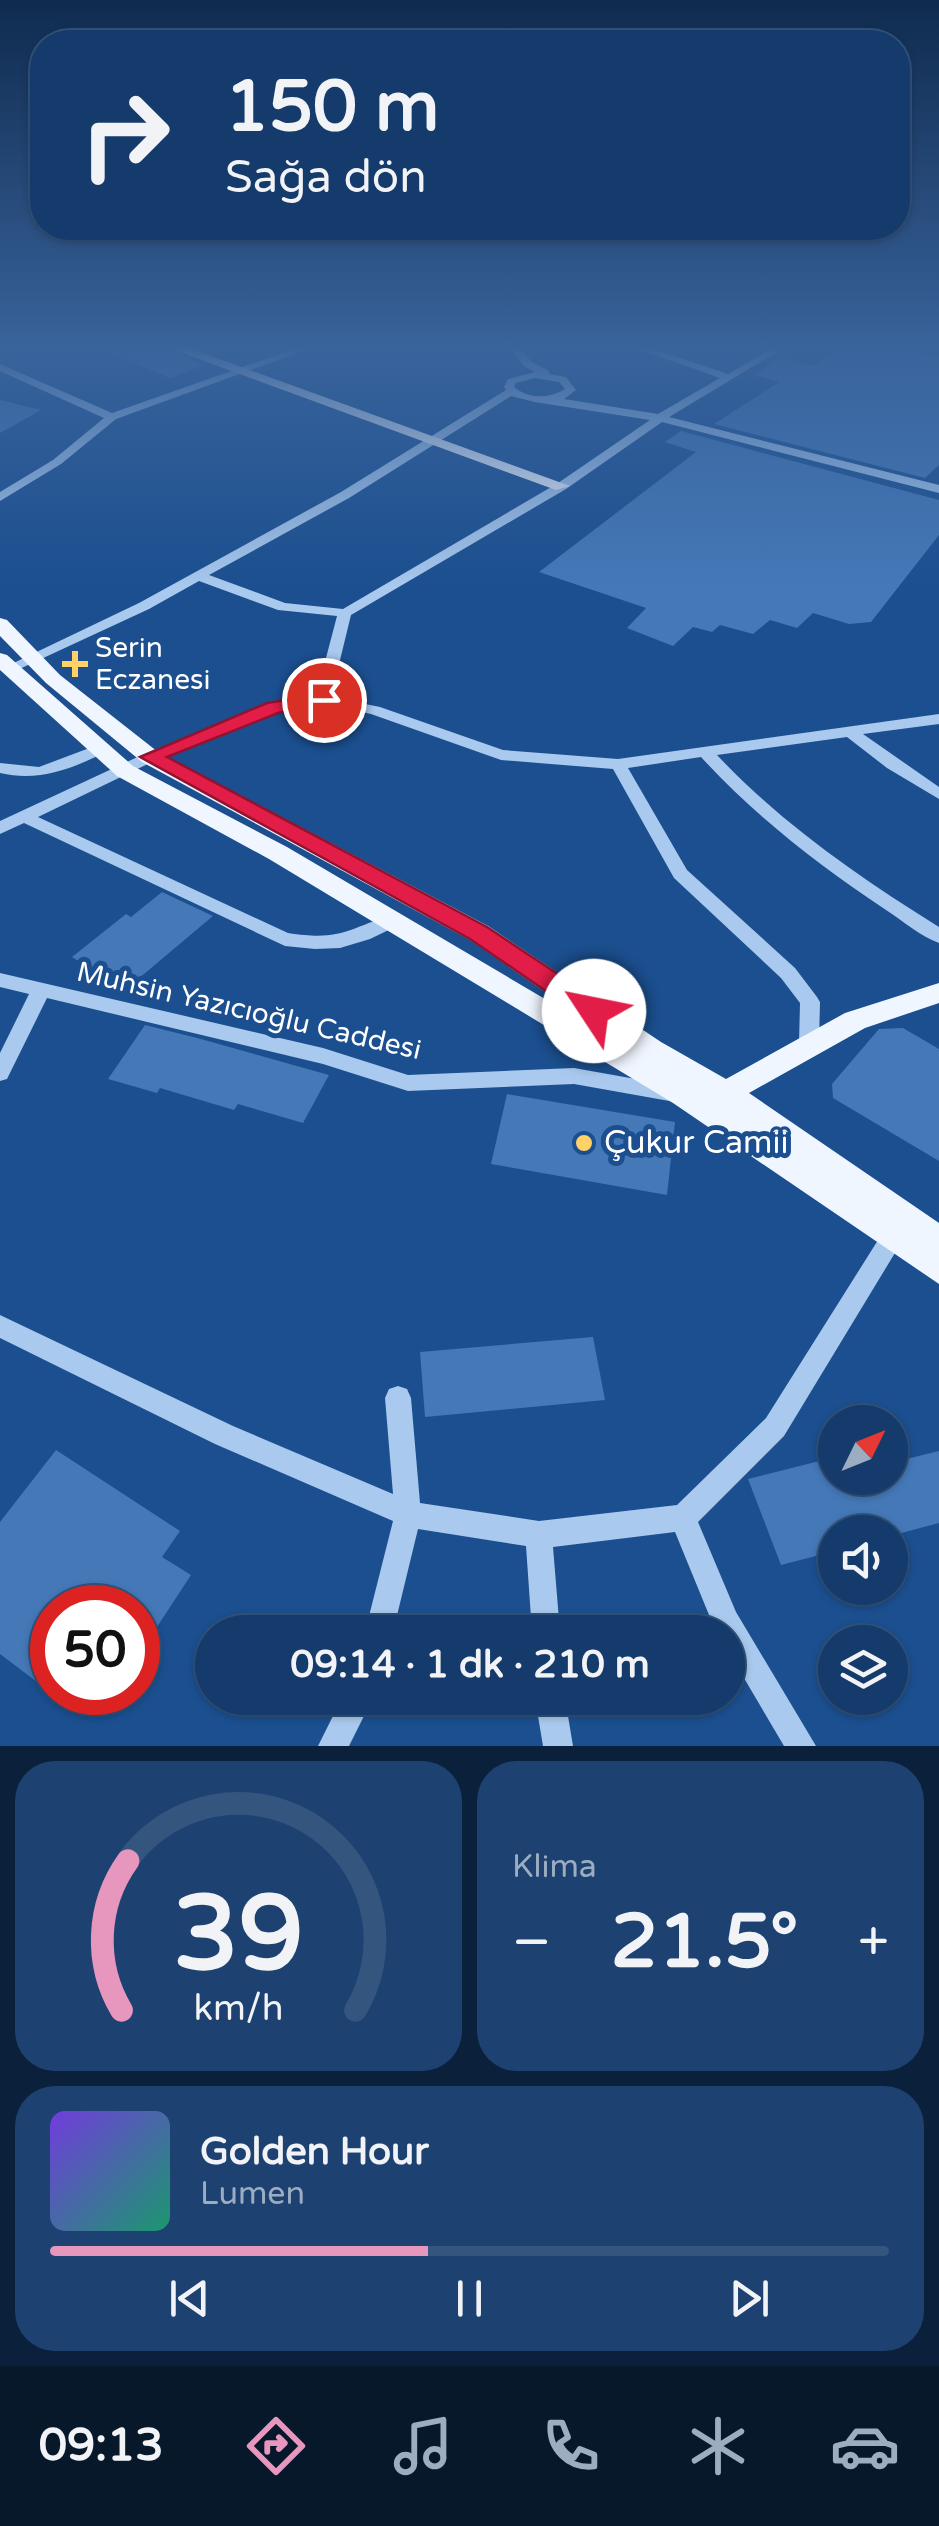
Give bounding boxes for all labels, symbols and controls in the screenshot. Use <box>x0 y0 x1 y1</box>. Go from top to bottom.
text: 150 m <box>225 66 439 150</box>
icon: right <box>60 70 190 200</box>
text: Sağa dön <box>225 151 427 205</box>
place label: Serin Eczanesi <box>95 631 210 697</box>
marker: Serin Eczanesi <box>64 653 86 675</box>
pin <box>282 658 367 743</box>
icon: arrive <box>297 673 352 728</box>
street label: Muhsin Yazıcıoğlu Caddesi <box>73 955 425 1067</box>
position arrow <box>542 959 646 1063</box>
place label: Çukur Camii <box>604 1124 788 1162</box>
marker: Çukur Camii <box>573 1132 595 1154</box>
north arrow <box>818 1405 908 1495</box>
map controls <box>818 1405 908 1715</box>
button: sound <box>818 1515 908 1605</box>
speed limit sign: 50 <box>30 1585 160 1715</box>
button: layers <box>818 1625 908 1715</box>
text: 09:14 · 1 dk · 210 m <box>290 1642 650 1688</box>
text: Klima <box>512 1848 597 1886</box>
text: 39 <box>173 1873 304 1998</box>
text: 21.5° <box>611 1897 798 1987</box>
text: − <box>512 1910 551 1976</box>
text: + <box>858 1910 889 1976</box>
text: km/h <box>194 1987 283 2030</box>
text: Golden Hour <box>200 2129 429 2175</box>
text: Lumen <box>200 2175 305 2213</box>
icon: previous <box>162 2271 217 2326</box>
icon: pause <box>442 2271 497 2326</box>
icon: next <box>722 2271 777 2326</box>
icon: directions <box>241 2411 311 2481</box>
icon: music <box>388 2411 458 2481</box>
icon: phone <box>536 2411 606 2481</box>
icon: climate <box>683 2411 753 2481</box>
icon: car <box>830 2411 900 2481</box>
text: 09:13 <box>39 2419 163 2473</box>

